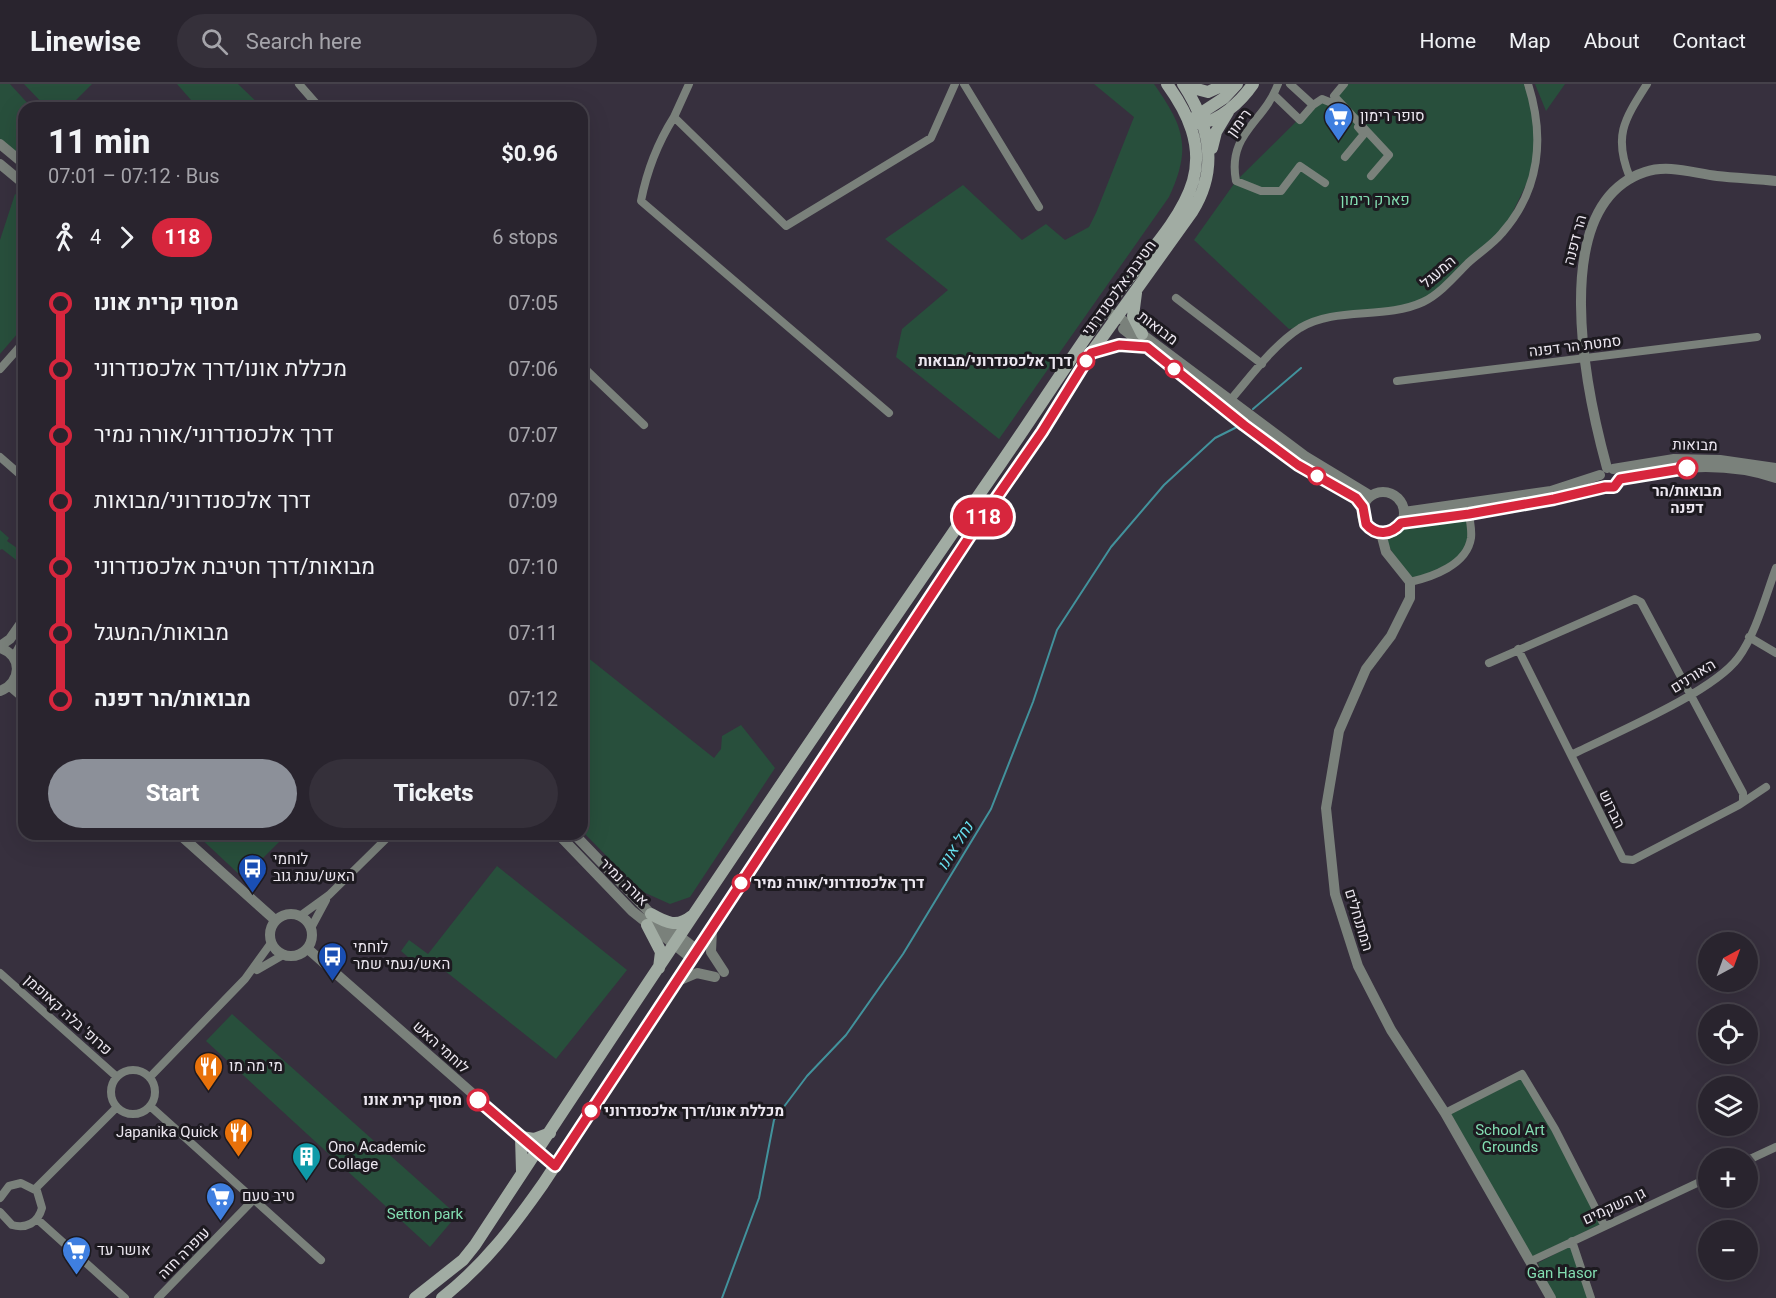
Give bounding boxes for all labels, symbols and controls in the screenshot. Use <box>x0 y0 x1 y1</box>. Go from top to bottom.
search box <box>177 14 597 68</box>
text: Linewise <box>30 25 141 58</box>
icon: search <box>198 25 231 58</box>
text: Search here <box>246 29 362 54</box>
text: Home <box>1420 29 1476 53</box>
text: Map <box>1509 29 1551 53</box>
text: About <box>1584 29 1640 53</box>
text: Contact <box>1673 29 1746 53</box>
supermarket icon: סופר רימון <box>1323 100 1355 142</box>
street label: רימון <box>1223 106 1255 140</box>
place label: סופר רימון <box>1360 107 1425 125</box>
text: 11 min <box>48 122 150 161</box>
text: $0.96 <box>501 141 558 166</box>
text: 07:01 – 07:12 · Bus <box>48 164 220 188</box>
park label: פארק רימון <box>1340 191 1410 209</box>
street label: הר דפנה <box>1560 213 1590 267</box>
icon: walk <box>48 221 81 254</box>
icon: forward <box>110 221 143 254</box>
text: 4 <box>90 225 101 249</box>
text: 118 <box>164 225 200 249</box>
text: 6 stops <box>492 225 558 249</box>
street label: חטיבת אלכסנדרוני <box>1078 237 1160 339</box>
street label: המעגל <box>1417 252 1459 292</box>
text: מסוף קרית אונו <box>94 290 239 315</box>
text: 07:05 <box>508 291 558 315</box>
street label: מבואות <box>1135 307 1181 349</box>
street label: סמטת הר דפנה <box>1528 331 1622 361</box>
place label: דרך אלכסנדרוני/מבואות <box>918 352 1072 370</box>
marker: דרך אלכסנדרוני/מבואות <box>1077 352 1095 370</box>
text: מכללת אונו/דרך אלכסנדרוני <box>94 356 347 381</box>
text: 07:06 <box>508 357 558 381</box>
unlabelled marker <box>1165 360 1183 378</box>
text: דרך אלכסנדרוני/אורה נמיר <box>94 422 333 447</box>
text: 07:07 <box>508 423 558 447</box>
street label: מבואות <box>1672 436 1718 454</box>
marker: מבואות/הר דפנה <box>1676 457 1698 479</box>
unlabelled marker <box>1308 467 1326 485</box>
place label: מבואות/הר דפנה <box>1652 482 1722 517</box>
text: דרך אלכסנדרוני/מבואות <box>94 488 311 513</box>
text: 07:09 <box>508 489 558 513</box>
line badge: 118 <box>948 498 1018 536</box>
text: 118 <box>965 505 1001 529</box>
text: מבואות/דרך חטיבת אלכסנדרוני <box>94 554 375 579</box>
text: 07:10 <box>508 555 558 579</box>
text: מבואות/המעגל <box>94 620 229 645</box>
text: 07:11 <box>508 621 558 645</box>
street label: האורנים <box>1667 655 1719 697</box>
text: מבואות/הר דפנה <box>94 686 251 711</box>
text: 07:12 <box>508 687 558 711</box>
button: Start <box>48 759 297 828</box>
button: Tickets <box>309 759 558 828</box>
street label: הברוש <box>1595 787 1629 831</box>
water label: נחל אונו <box>933 817 978 874</box>
place label: לוחמי האש/ענת גוב <box>273 850 355 885</box>
bus stop icon: לוחמי האש/ענת גוב <box>236 852 268 894</box>
street label: אורה נמיר <box>596 854 652 910</box>
marker: דרך אלכסנדרוני/אורה נמיר <box>732 874 750 892</box>
place label: דרך אלכסנדרוני/אורה נמיר <box>754 874 924 892</box>
street label: המתנחלים <box>1341 887 1377 953</box>
north arrow <box>1698 932 1758 992</box>
map controls <box>1698 932 1758 1280</box>
place label: לוחמי האש/נעמי שמר <box>353 938 450 973</box>
bus stop icon: לוחמי האש/נעמי שמר <box>316 940 348 982</box>
street label: פרופ' בלה קאופמן <box>20 971 116 1059</box>
button: locate <box>1698 1004 1758 1064</box>
street label: לוחמי האש <box>409 1017 473 1077</box>
restaurant icon: מי מה מו <box>192 1050 224 1092</box>
place label: מי מה מו <box>229 1057 283 1075</box>
button: layers <box>1698 1076 1758 1136</box>
marker: מסוף קרית אונו <box>467 1089 489 1111</box>
place label: מסוף קרית אונו <box>363 1091 462 1109</box>
marker: מכללת אונו/דרך אלכסנדרוני <box>582 1102 600 1120</box>
place label: מכללת אונו/דרך אלכסנדרוני <box>604 1102 784 1120</box>
restaurant icon: Japanika Quick <box>223 1116 255 1158</box>
park label: School Art Grounds <box>1475 1121 1545 1156</box>
place label: Japanika Quick <box>116 1123 218 1141</box>
place label: Ono Academic Collage <box>328 1138 426 1173</box>
building icon: Ono Academic Collage <box>291 1140 323 1182</box>
button: + <box>1698 1148 1758 1208</box>
supermarket icon: טיב טעם <box>205 1180 237 1222</box>
street label: גן השקמים <box>1580 1184 1649 1228</box>
place label: טיב טעם <box>242 1187 295 1205</box>
park label: Setton park <box>387 1205 464 1223</box>
button: − <box>1698 1220 1758 1280</box>
street label: עופרה חזה <box>154 1223 214 1283</box>
supermarket icon: אושר עד <box>60 1234 92 1276</box>
place label: אושר עד <box>97 1241 151 1259</box>
park label: Gan Hasor <box>1527 1264 1597 1282</box>

